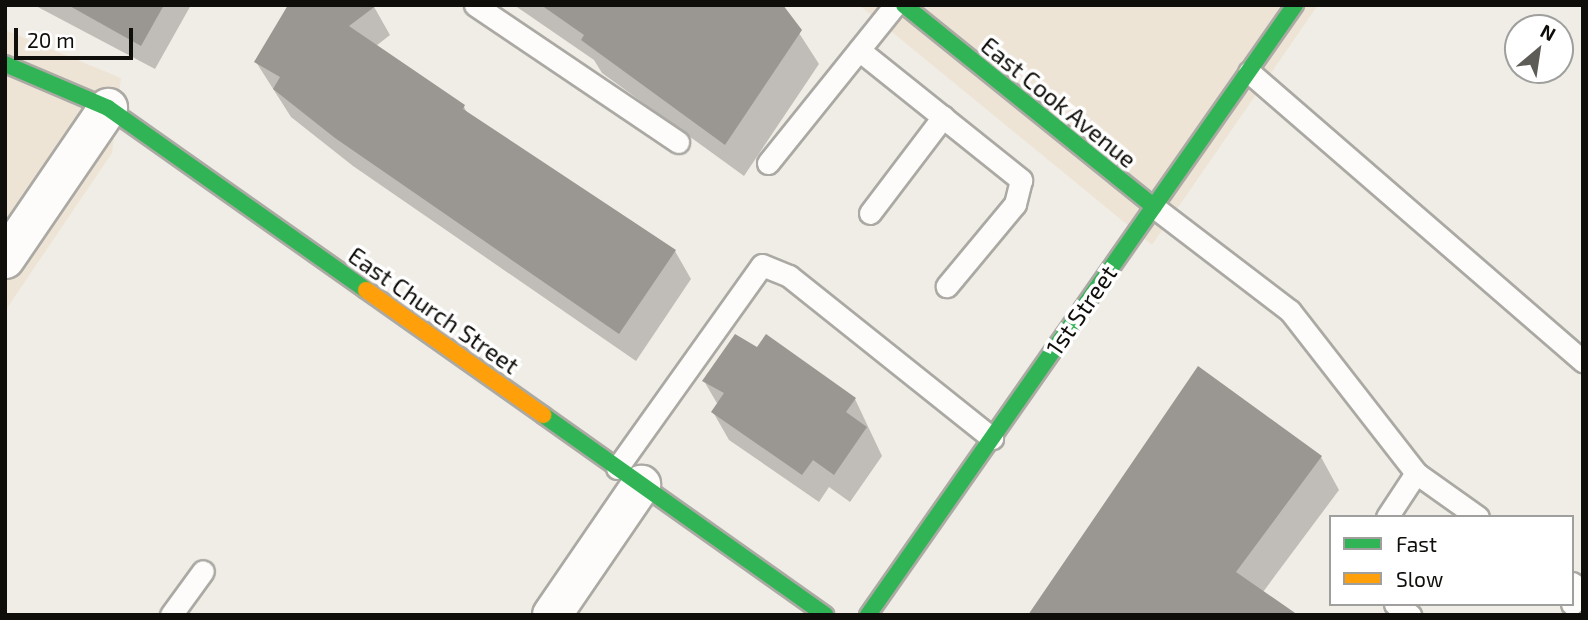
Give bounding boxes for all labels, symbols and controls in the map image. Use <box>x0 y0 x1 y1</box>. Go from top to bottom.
scale bar <box>18 14 136 58</box>
north arrow <box>1504 14 1574 84</box>
text: N <box>1537 19 1560 45</box>
text: 20 m <box>27 27 75 52</box>
street label: East Cook Avenue <box>975 30 1143 174</box>
street label: East Church Street <box>343 240 525 380</box>
street label: 1st Street <box>1040 260 1122 360</box>
legend <box>1329 515 1574 606</box>
text: Fast <box>1396 531 1437 556</box>
text: Slow <box>1396 566 1443 591</box>

